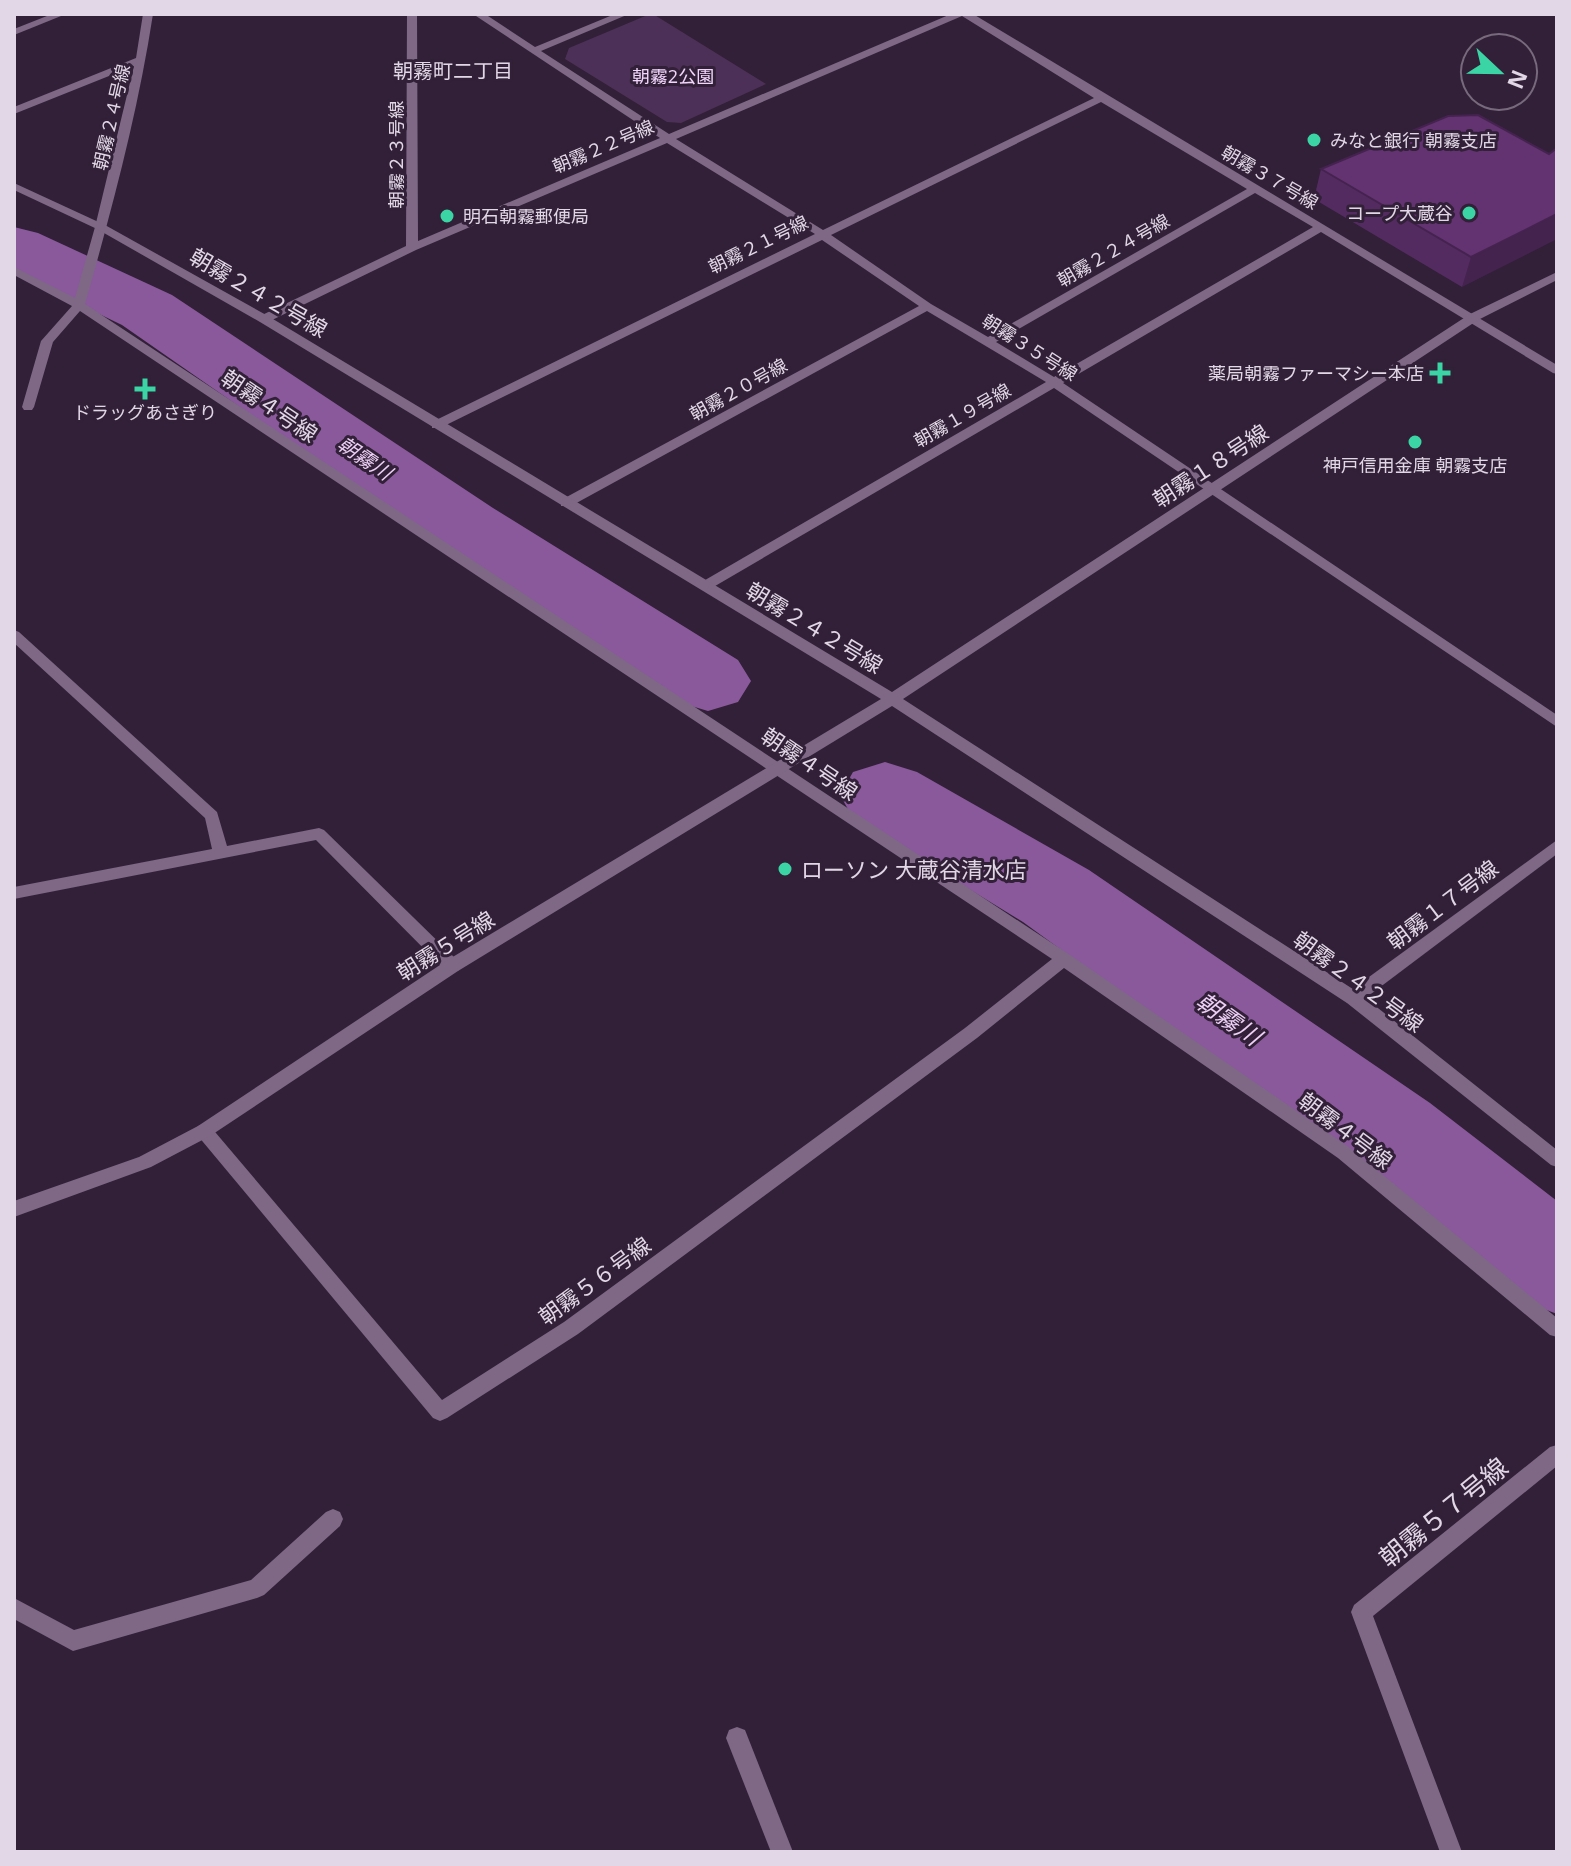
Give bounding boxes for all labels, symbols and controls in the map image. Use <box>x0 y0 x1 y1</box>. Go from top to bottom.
north arrow <box>1459 32 1539 112</box>
district label: 朝霧町二丁目 <box>393 57 513 84</box>
street label: 朝霧２４号線 <box>87 62 135 172</box>
park label: 朝霧2公園 <box>632 64 714 88</box>
text: N <box>1501 66 1536 94</box>
street label: 朝霧２３号線 <box>384 101 408 209</box>
street label: 朝霧２２号線 <box>549 114 657 178</box>
place label: みなと銀行 朝霧支店 <box>1330 128 1497 152</box>
marker: みなと銀行 朝霧支店 <box>1305 131 1323 149</box>
street label: 朝霧３７号線 <box>1217 140 1323 214</box>
place label: コープ大蔵谷 <box>1346 201 1453 225</box>
place label: 明石朝霧郵便局 <box>463 204 589 228</box>
marker: コープ大蔵谷 <box>1460 204 1478 222</box>
marker: 明石朝霧郵便局 <box>438 207 456 225</box>
street label: 朝霧２２４号線 <box>1052 208 1174 292</box>
street label: 朝霧２１号線 <box>704 210 812 278</box>
street label: 朝霧２４２号線 <box>185 241 333 343</box>
street label: 朝霧３５号線 <box>978 308 1082 386</box>
street label: 朝霧２０号線 <box>685 352 791 426</box>
place label: 薬局朝霧ファーマシー本店 <box>1208 361 1424 385</box>
street label: 朝霧４号線 <box>216 362 324 448</box>
marker: 薬局朝霧ファーマシー本店 <box>1431 364 1449 382</box>
street label: 朝霧１９号線 <box>909 378 1015 452</box>
marker: ドラッグあさぎり <box>136 380 154 398</box>
place label: ドラッグあさぎり <box>73 400 217 424</box>
street label: 朝霧１８号線 <box>1146 416 1274 514</box>
water label: 朝霧川 <box>333 430 399 487</box>
marker: 神戸信用金庫 朝霧支店 <box>1406 433 1424 451</box>
place label: 神戸信用金庫 朝霧支店 <box>1323 453 1507 477</box>
street label: 朝霧２４２号線 <box>741 574 889 680</box>
street label: 朝霧４号線 <box>756 720 864 806</box>
street label: 朝霧１７号線 <box>1380 852 1504 956</box>
place label: ローソン 大蔵谷清水店 <box>801 854 1027 884</box>
marker: ローソン 大蔵谷清水店 <box>776 860 794 878</box>
street label: 朝霧５号線 <box>390 903 500 987</box>
street label: 朝霧２４２号線 <box>1288 924 1430 1038</box>
water label: 朝霧川 <box>1190 984 1270 1054</box>
street label: 朝霧４号線 <box>1293 1085 1399 1175</box>
street label: 朝霧５６号線 <box>532 1229 656 1331</box>
street label: 朝霧５７号線 <box>1371 1449 1515 1575</box>

